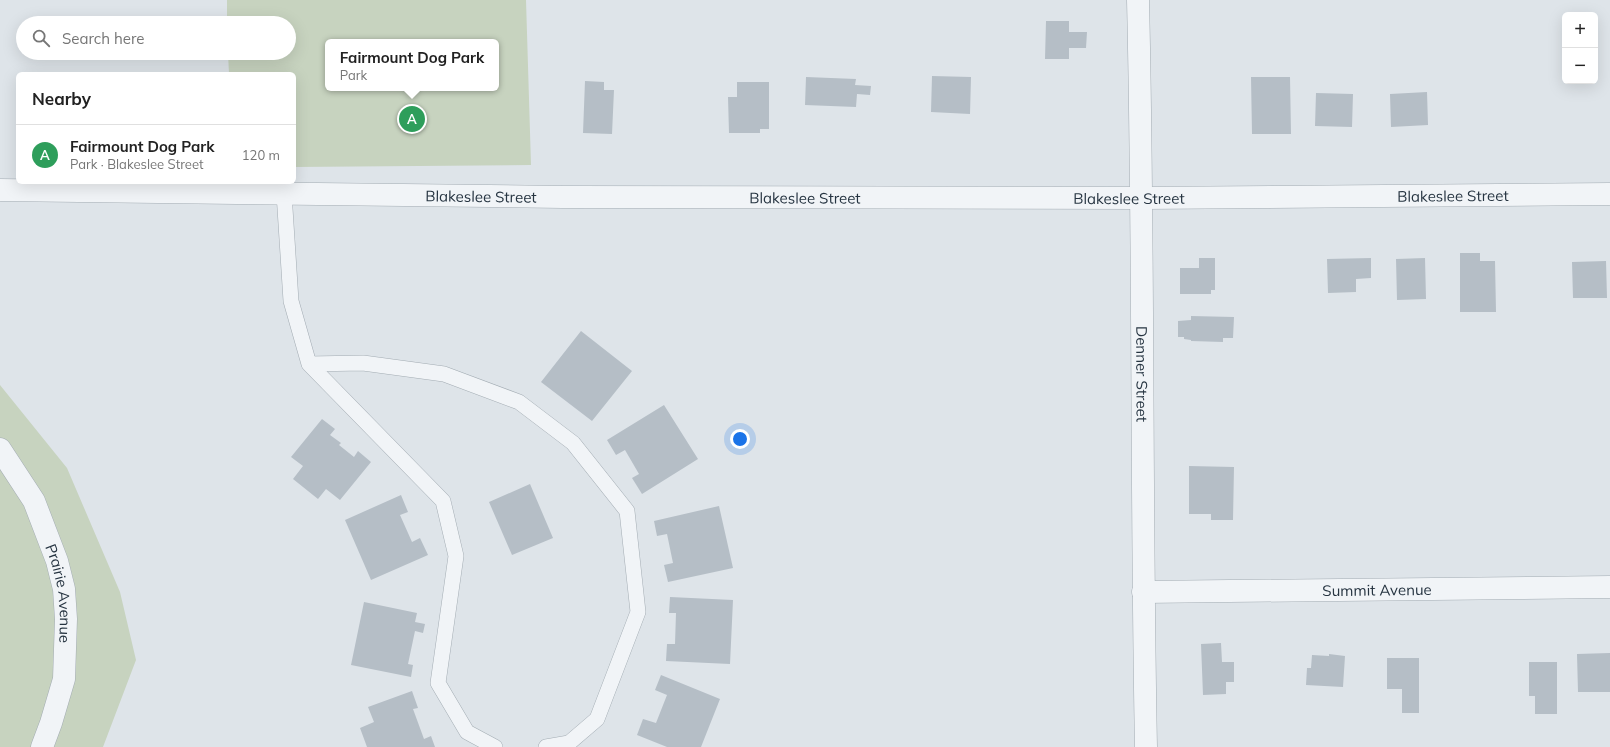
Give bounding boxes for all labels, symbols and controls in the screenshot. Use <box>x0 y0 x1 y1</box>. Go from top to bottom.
map controls <box>1562 12 1598 84</box>
button: + <box>1562 12 1598 48</box>
search box <box>16 16 296 60</box>
icon: search <box>30 27 52 49</box>
text: Search here <box>62 29 144 48</box>
popup <box>325 39 499 91</box>
text: Fairmount Dog Park <box>340 48 484 67</box>
button: − <box>1562 48 1598 84</box>
text: Park <box>340 67 367 83</box>
text: Nearby <box>32 88 91 109</box>
pin: A <box>399 104 425 134</box>
text: Fairmount Dog Park <box>70 137 214 156</box>
text: A <box>40 147 50 163</box>
text: 120 m <box>242 147 280 163</box>
text: Park · Blakeslee Street <box>70 156 204 172</box>
street label: Blakeslee Street <box>1397 185 1509 205</box>
street label: Blakeslee Street <box>425 186 537 206</box>
street label: Blakeslee Street <box>749 188 861 207</box>
street label: Blakeslee Street <box>1073 188 1185 208</box>
street label: Denner Street <box>1133 326 1152 422</box>
your location <box>730 429 750 449</box>
street label: Prairie Avenue <box>42 541 76 643</box>
street label: Summit Avenue <box>1322 579 1432 600</box>

